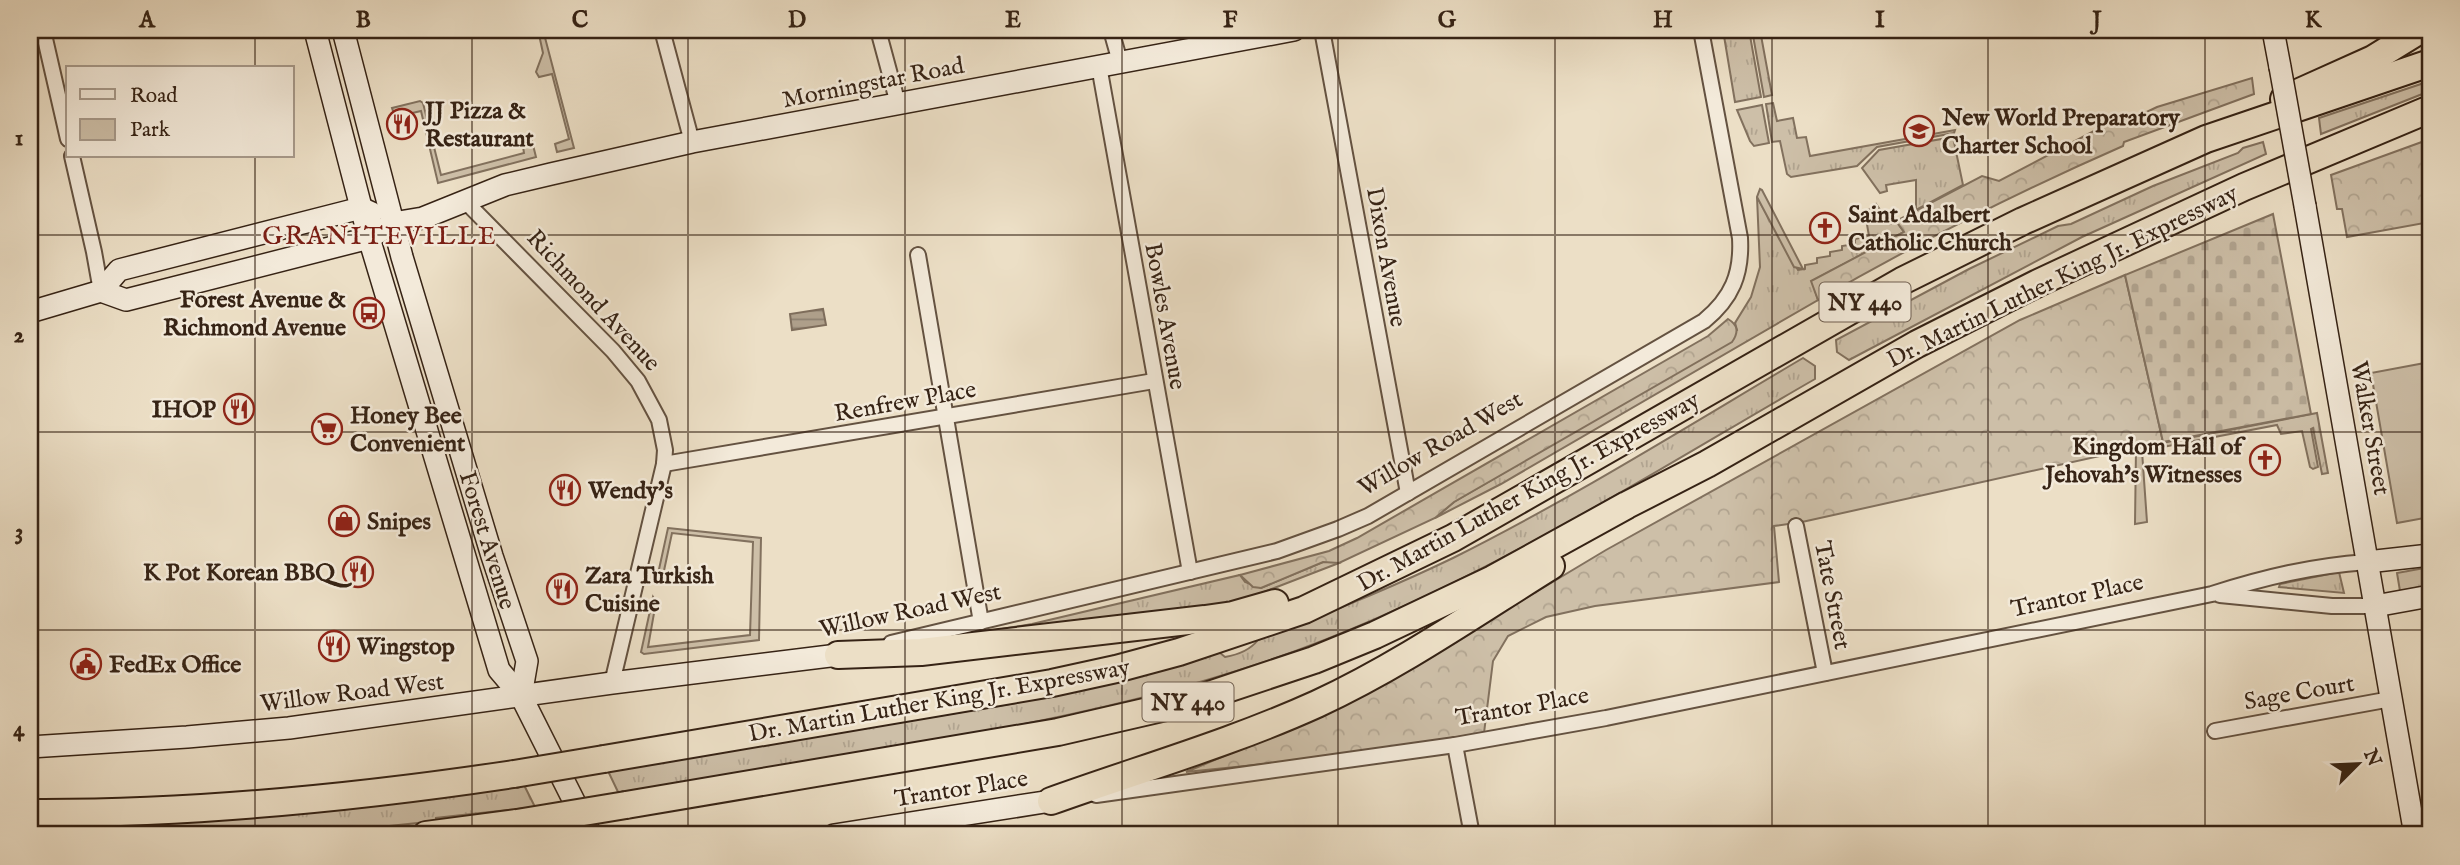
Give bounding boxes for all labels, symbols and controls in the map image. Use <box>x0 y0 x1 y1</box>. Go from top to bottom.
text: A <box>138 6 156 35</box>
text: B <box>355 6 371 35</box>
text: C <box>572 6 589 35</box>
text: D <box>788 6 806 35</box>
text: E <box>1005 6 1021 35</box>
text: F <box>1223 6 1238 35</box>
text: G <box>1438 6 1457 35</box>
text: H <box>1653 6 1673 35</box>
text: I <box>1875 6 1885 35</box>
text: J <box>2089 6 2102 35</box>
text: K <box>2305 6 2323 35</box>
street label: Morningstar Road <box>780 51 967 116</box>
legend <box>66 66 294 158</box>
text: Road <box>130 83 178 110</box>
place label: JJ Pizza & Restaurant <box>422 96 535 155</box>
place label: New World Preparatory Charter School <box>1941 103 2181 162</box>
restaurant icon: JJ Pizza & Restaurant <box>385 107 419 141</box>
school or university icon: New World Preparatory Charter School <box>1902 114 1936 148</box>
text: Park <box>130 117 171 144</box>
text: 1 <box>15 124 23 153</box>
street label: Dr. Martin Luther King Jr. Expressway <box>1882 179 2243 376</box>
street label: Dixon Avenue <box>1358 185 1413 330</box>
place label: Saint Adalbert Catholic Church <box>1848 200 2012 259</box>
church icon: Saint Adalbert Catholic Church <box>1808 211 1842 245</box>
district label: GRANITEVILLE <box>262 220 498 253</box>
street label: Richmond Avenue <box>519 224 667 379</box>
street label: Bowles Avenue <box>1136 240 1193 392</box>
road number: NY 440 <box>1820 282 1910 322</box>
place label: Forest Avenue & Richmond Avenue <box>163 285 346 344</box>
bus stop icon: Forest Avenue & Richmond Avenue <box>352 296 386 330</box>
text: 2 <box>14 321 25 350</box>
street label: Walker Street <box>2342 359 2397 498</box>
street label: Renfrew Place <box>832 375 979 430</box>
street label: Dr. Martin Luther King Jr. Expressway <box>1352 385 1706 600</box>
street label: Willow Road West <box>1353 385 1529 504</box>
restaurant icon: IHOP <box>222 392 256 426</box>
place label: IHOP <box>152 395 216 426</box>
place label: Honey Bee Convenient <box>350 401 466 460</box>
supermarket icon: Honey Bee Convenient <box>310 412 344 446</box>
place label: Kingdom Hall of Jehovah's Witnesses <box>2042 432 2246 491</box>
church icon: Kingdom Hall of Jehovah's Witnesses <box>2248 443 2282 477</box>
street label: Forest Avenue <box>451 468 522 613</box>
restaurant icon: Wendy's <box>548 473 582 507</box>
place label: Wendy's <box>587 476 673 507</box>
shop icon: Snipes <box>327 504 361 538</box>
place label: Snipes <box>367 507 431 538</box>
text: 3 <box>15 518 23 547</box>
street label: Tate Street <box>1806 538 1857 652</box>
restaurant icon: K Pot Korean BBQ <box>341 555 375 589</box>
place label: K Pot Korean BBQ <box>143 558 352 589</box>
place label: Zara Turkish Cuisine <box>585 561 714 620</box>
street label: Trantor Place <box>2008 567 2146 626</box>
restaurant icon: Zara Turkish Cuisine <box>545 572 579 606</box>
street label: Willow Road West <box>817 577 1004 646</box>
restaurant icon: Wingstop <box>317 629 351 663</box>
place label: Wingstop <box>356 632 455 663</box>
public building icon: FedEx Office <box>69 647 103 681</box>
place label: FedEx Office <box>109 650 241 681</box>
street label: Dr. Martin Luther King Jr. Expressway <box>746 653 1133 750</box>
street label: Willow Road West <box>259 667 446 720</box>
street label: Sage Court <box>2242 669 2357 718</box>
street label: Trantor Place <box>1453 681 1591 734</box>
road number: NY 440 <box>1142 682 1234 722</box>
text: 4 <box>13 715 25 744</box>
north arrow <box>2324 728 2394 798</box>
text: N <box>2357 745 2386 771</box>
street label: Trantor Place <box>892 764 1030 815</box>

